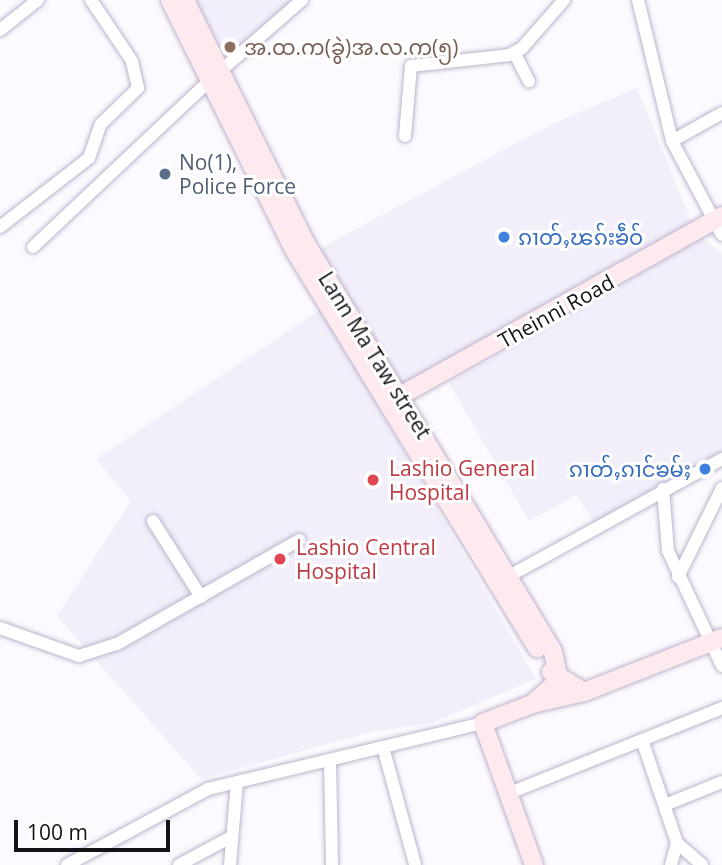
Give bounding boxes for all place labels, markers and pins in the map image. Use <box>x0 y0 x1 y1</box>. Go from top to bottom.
place label: အ.ထ.က(ခွဲ)အ.လ.က(၅) <box>244 34 459 60</box>
marker: အ.ထ.က(ခွဲ)အ.လ.က(၅) <box>222 39 238 55</box>
place label: No(1), Police Force <box>179 149 296 199</box>
marker: No(1), Police Force <box>157 166 173 182</box>
place label: ၵၢတ်ႇၽၵ်းၶဵဝ် <box>518 224 643 250</box>
marker: ၵၢတ်ႇၽၵ်းၶဵဝ် <box>496 229 512 245</box>
place label: Lashio General Hospital <box>389 455 535 505</box>
place label: ၵၢတ်ႇၵၢင်ၶမ်ႈ <box>569 456 691 482</box>
marker: ၵၢတ်ႇၵၢင်ၶမ်ႈ <box>697 461 713 477</box>
marker: Lashio General Hospital <box>363 470 383 490</box>
place label: Lashio Central Hospital <box>296 534 436 584</box>
marker: Lashio Central Hospital <box>270 549 290 569</box>

